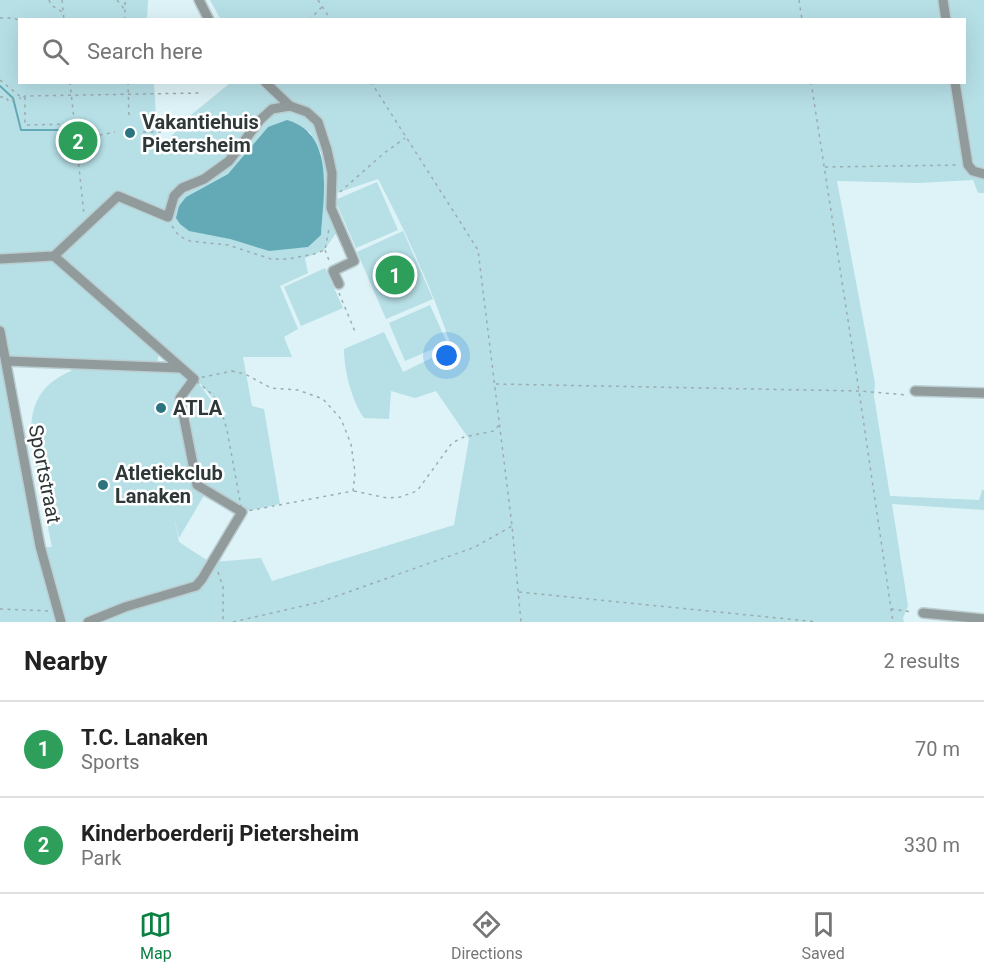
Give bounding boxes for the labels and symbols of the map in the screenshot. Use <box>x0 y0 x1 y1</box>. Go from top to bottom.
place label: Vakantiehuis Pietersheim <box>142 110 259 157</box>
pin: 2 <box>58 118 98 164</box>
marker: Vakantiehuis Pietersheim <box>123 126 137 140</box>
pin: 1 <box>376 252 414 298</box>
your location <box>432 341 461 370</box>
place label: ATLA <box>173 396 223 420</box>
marker: ATLA <box>154 401 168 415</box>
street label: Sportstraat <box>24 423 66 525</box>
place label: Atletiekclub Lanaken <box>115 461 223 508</box>
marker: Atletiekclub Lanaken <box>96 478 110 492</box>

